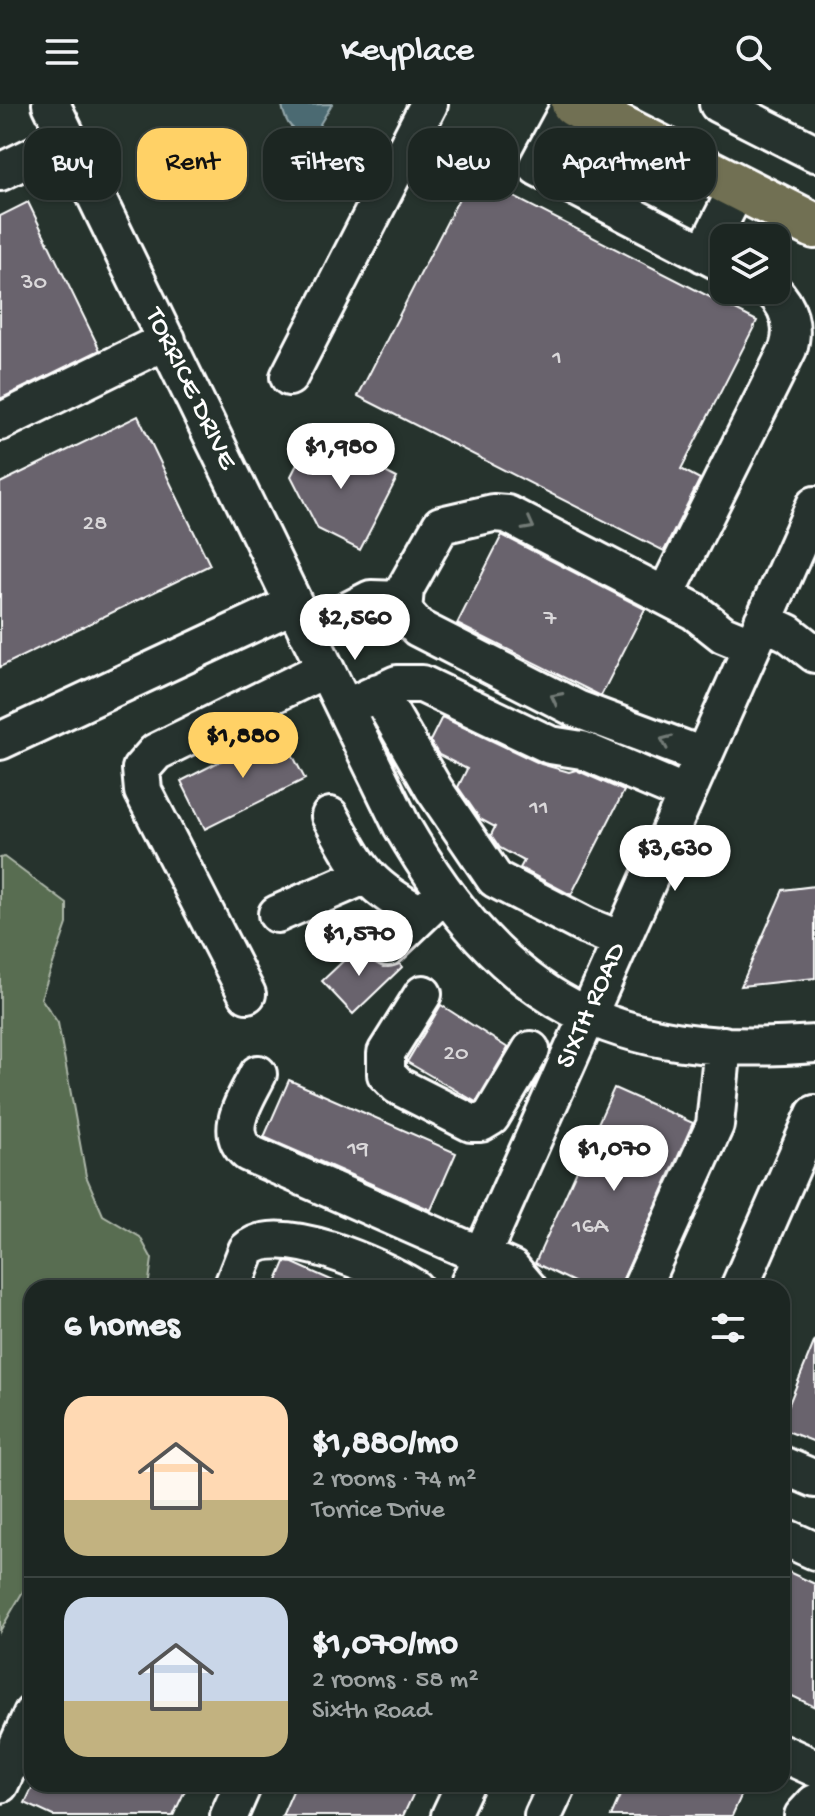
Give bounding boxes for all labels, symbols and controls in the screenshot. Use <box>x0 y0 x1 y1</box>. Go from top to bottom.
icon: menu <box>40 30 84 74</box>
icon: search <box>731 30 775 74</box>
text: Keyplace <box>341 31 474 74</box>
chip: Buy <box>24 128 121 200</box>
chip: Rent <box>137 128 247 200</box>
chip: Filters <box>263 128 392 200</box>
chip: New <box>408 128 518 200</box>
chip: Apartment <box>534 128 716 200</box>
map controls <box>710 224 790 304</box>
button: layers <box>710 224 790 304</box>
house number: 30 <box>20 269 47 298</box>
street label: TORRICE DRIVE <box>136 301 244 477</box>
house number: 1 <box>551 344 562 373</box>
pin: $1,980 <box>276 423 406 491</box>
text: $1,980 <box>305 433 377 464</box>
house number: 28 <box>83 510 107 539</box>
one-way arrow <box>520 515 535 530</box>
pin: $2,560 <box>290 594 420 662</box>
text: $2,560 <box>318 604 392 635</box>
house number: 7 <box>543 605 557 634</box>
one-way arrow <box>550 692 565 708</box>
pin: $1,880 <box>178 712 308 780</box>
text: $1,880 <box>206 722 280 753</box>
one-way arrow <box>660 734 674 750</box>
house number: 11 <box>528 794 549 823</box>
pin: $3,630 <box>610 825 740 893</box>
text: $3,630 <box>638 835 712 866</box>
pin: $1,570 <box>294 910 424 978</box>
text: $1,570 <box>323 920 395 951</box>
street label: SIXTH ROAD <box>550 937 635 1074</box>
house number: 20 <box>443 1040 469 1069</box>
pin: $1,070 <box>549 1125 679 1193</box>
house number: 19 <box>346 1135 369 1164</box>
text: $1,070 <box>577 1135 651 1166</box>
house number: 16A <box>571 1213 610 1242</box>
icon: filters <box>706 1306 750 1350</box>
text: 6 homes <box>64 1308 179 1348</box>
text: $1,880/mo <box>312 1425 458 1465</box>
icon: home <box>128 1428 224 1524</box>
text: 2 rooms · 74 m² <box>312 1465 476 1496</box>
text: Torrice Drive <box>312 1496 445 1527</box>
text: $1,070/mo <box>312 1626 458 1666</box>
icon: home <box>128 1629 224 1725</box>
text: 2 rooms · 58 m² <box>312 1666 478 1697</box>
text: Sixth Road <box>312 1697 431 1728</box>

